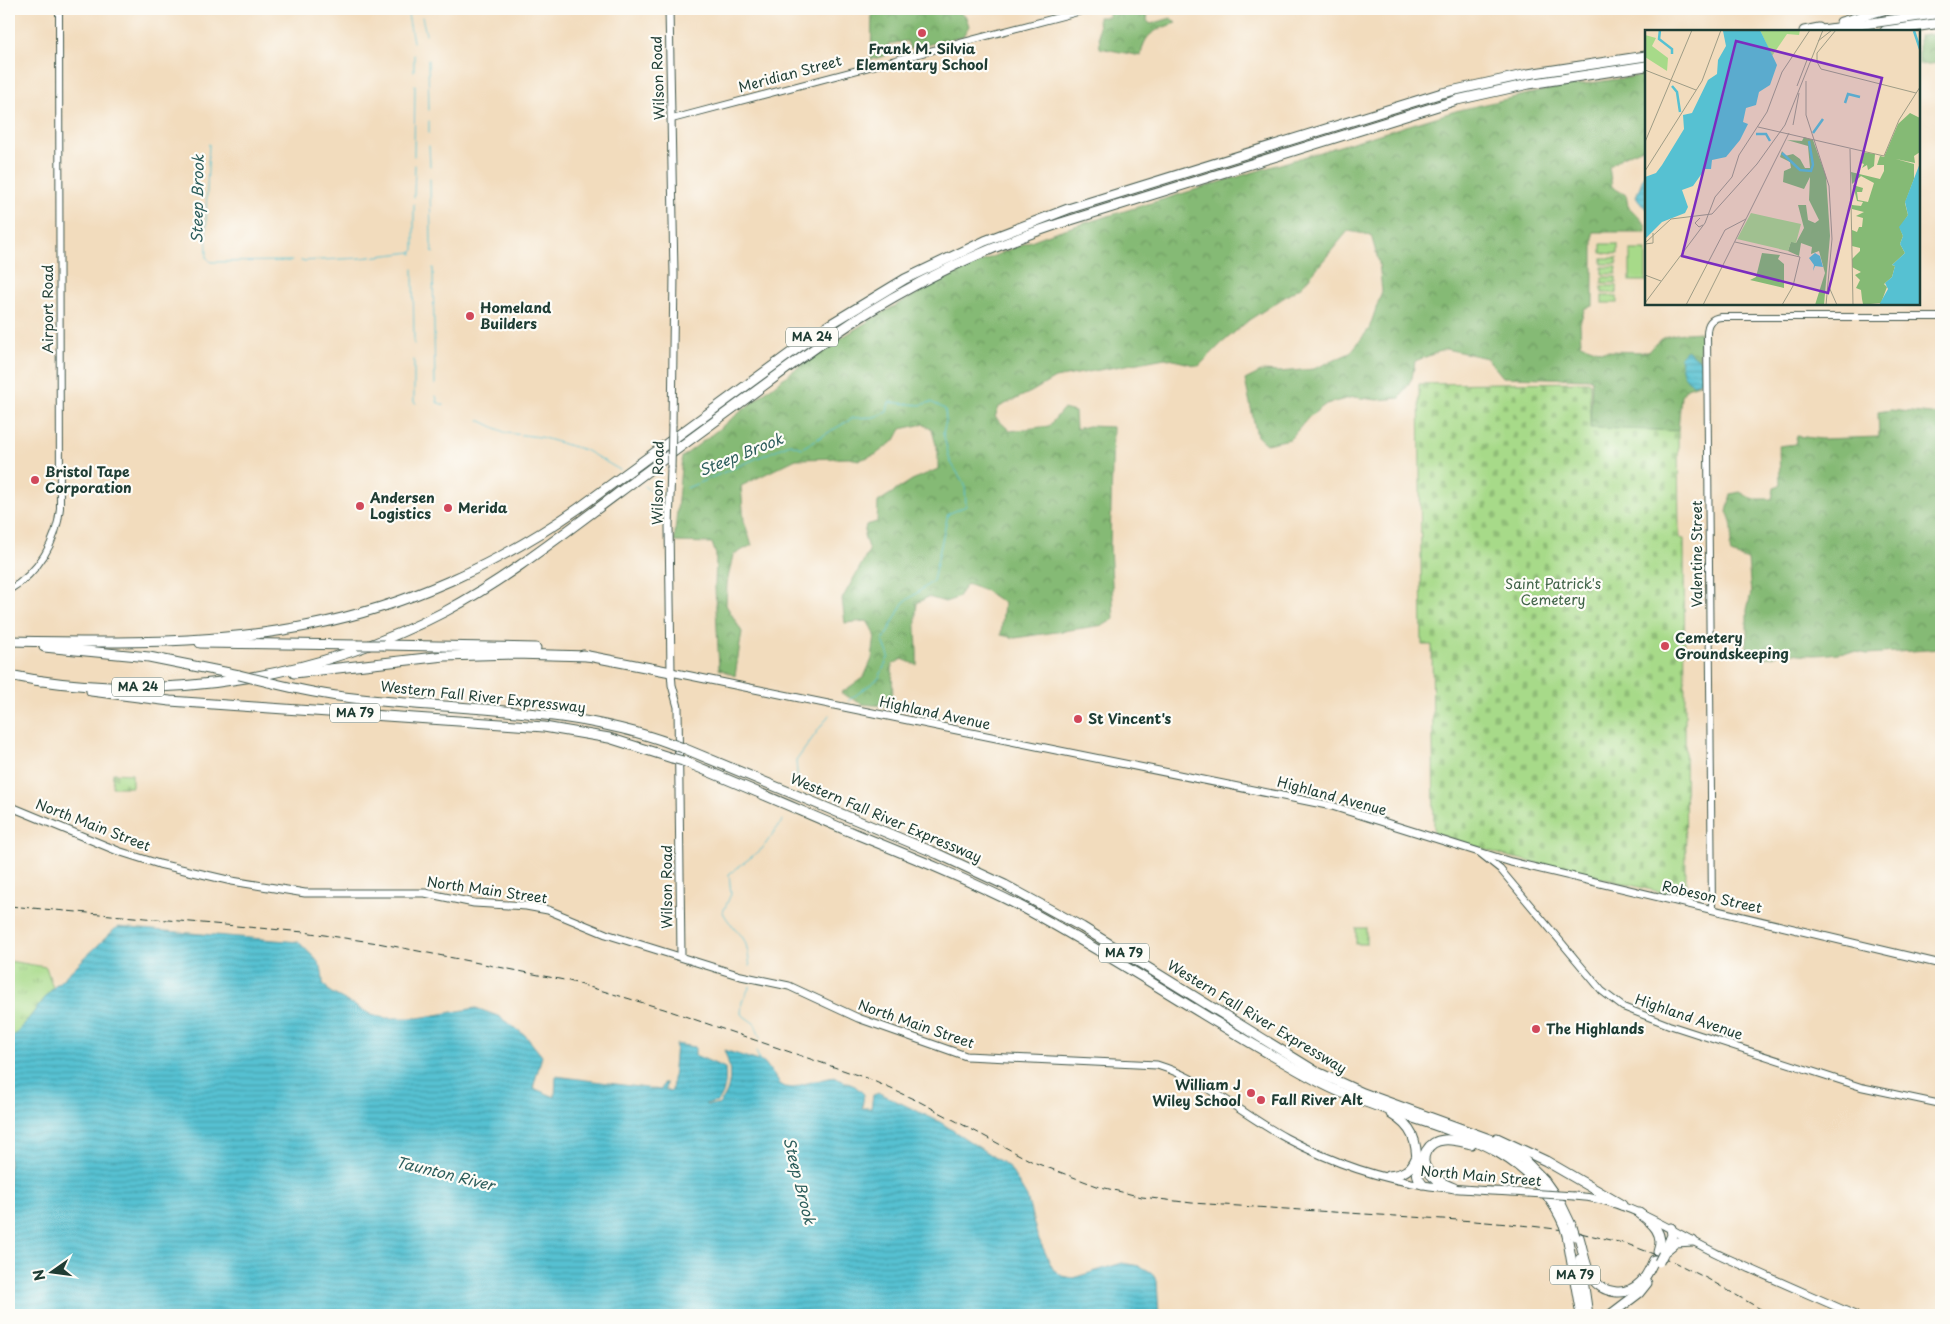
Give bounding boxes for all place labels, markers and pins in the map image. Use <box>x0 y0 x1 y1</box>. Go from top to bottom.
marker: Frank M. Silvia Elementary School <box>916 27 928 39</box>
place label: Frank M. Silvia Elementary School <box>856 38 988 75</box>
place label: Homeland Builders <box>480 297 552 334</box>
marker: Homeland Builders <box>464 310 476 322</box>
place label: Bristol Tape Corporation <box>45 461 132 498</box>
marker: Bristol Tape Corporation <box>29 474 41 486</box>
place label: Andersen Logistics <box>369 487 435 524</box>
place label: Merida <box>458 497 508 518</box>
marker: Andersen Logistics <box>354 500 366 512</box>
marker: Merida <box>442 502 454 514</box>
place label: Cemetery Groundskeeping <box>1675 627 1789 664</box>
marker: Cemetery Groundskeeping <box>1659 640 1671 652</box>
place label: St Vincent's <box>1088 708 1172 729</box>
marker: St Vincent's <box>1072 713 1084 725</box>
place label: The Highlands <box>1546 1018 1645 1039</box>
marker: The Highlands <box>1530 1023 1542 1035</box>
place label: William J Wiley School <box>1152 1074 1241 1111</box>
marker: William J Wiley School <box>1245 1087 1257 1099</box>
place label: Fall River Alt <box>1271 1089 1363 1110</box>
marker: Fall River Alt <box>1255 1094 1267 1106</box>

